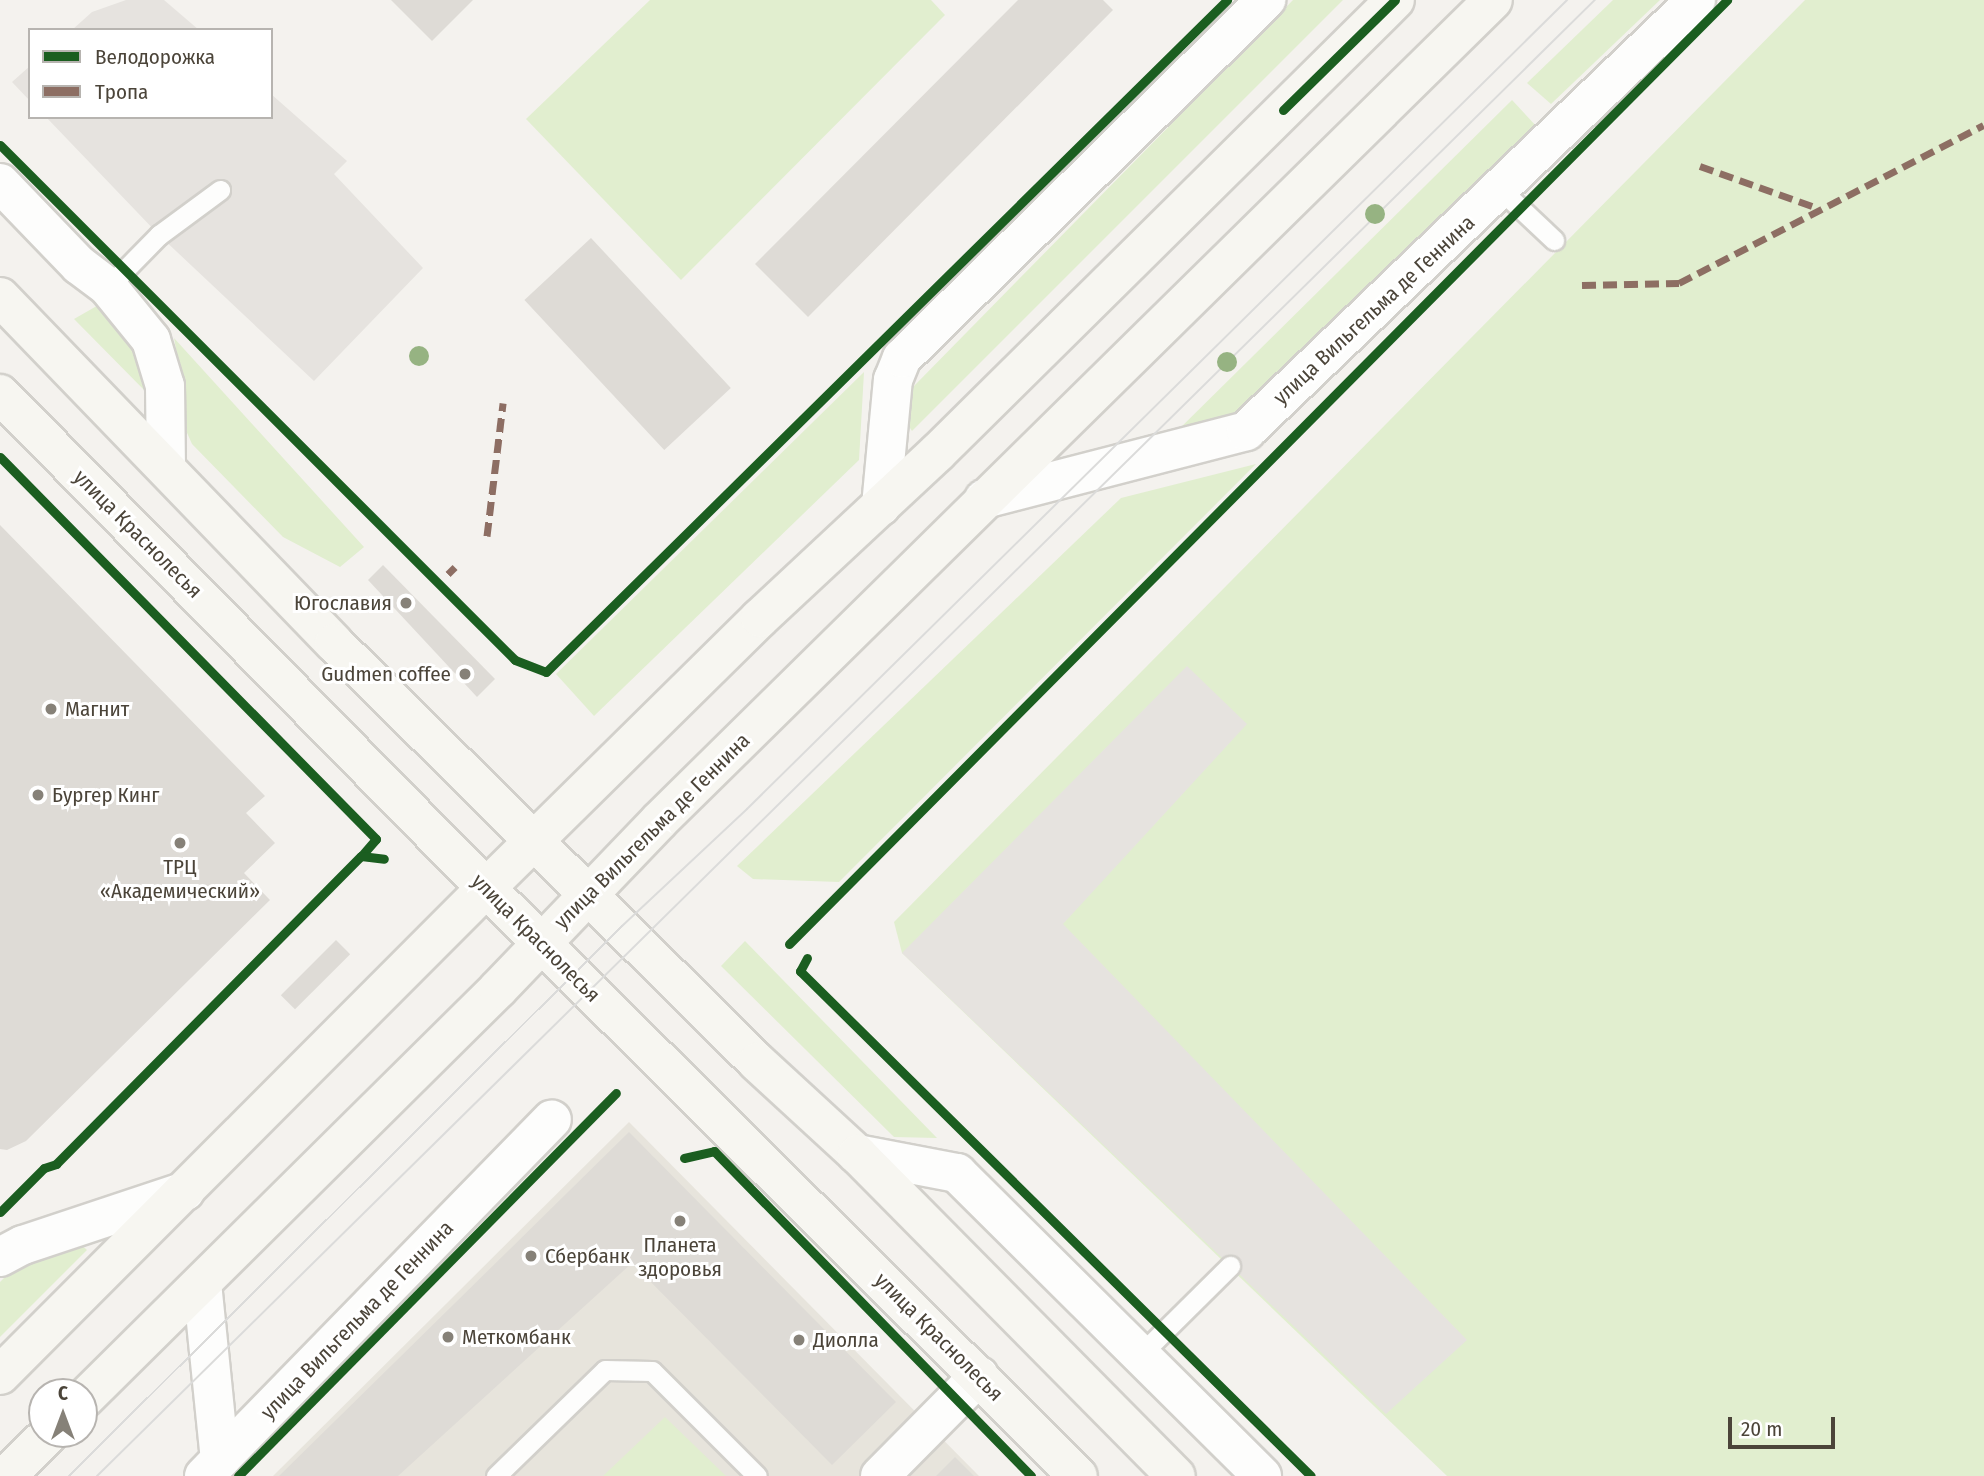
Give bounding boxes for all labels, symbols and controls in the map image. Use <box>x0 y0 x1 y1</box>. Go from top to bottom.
legend <box>28 28 273 119</box>
text: Велодорожка <box>95 44 215 70</box>
text: Тропа <box>95 79 148 105</box>
street label: улица Вильгельма де Геннина <box>1268 210 1480 410</box>
street label: улица Краснолесья <box>69 465 207 603</box>
place label: Югославия <box>294 590 392 616</box>
marker: Югославия <box>398 595 414 611</box>
place label: Gudmen coffee <box>321 661 451 687</box>
marker: Gudmen coffee <box>457 666 473 682</box>
place label: Магнит <box>65 696 129 722</box>
marker: Магнит <box>43 701 59 717</box>
street label: улица Вильгельма де Геннина <box>549 728 755 934</box>
place label: Бургер Кинг <box>52 782 159 808</box>
marker: Бургер Кинг <box>30 787 46 803</box>
marker: ТРЦ «Академический» <box>172 835 188 851</box>
place label: ТРЦ «Академический» <box>100 854 260 904</box>
street label: улица Краснолесья <box>467 869 605 1007</box>
marker: Планета здоровья <box>672 1213 688 1229</box>
street label: улица Вильгельма де Геннина <box>256 1216 458 1424</box>
place label: Планета здоровья <box>638 1232 722 1282</box>
place label: Сбербанк <box>545 1243 630 1269</box>
marker: Сбербанк <box>523 1248 539 1264</box>
street label: улица Краснолесья <box>870 1268 1008 1406</box>
place label: Меткомбанк <box>462 1324 571 1350</box>
place label: Диолла <box>813 1327 879 1353</box>
marker: Меткомбанк <box>440 1329 456 1345</box>
marker: Диолла <box>791 1332 807 1348</box>
north arrow <box>28 1378 98 1448</box>
text: С <box>58 1382 68 1405</box>
scale bar <box>1732 1402 1839 1446</box>
text: 20 m <box>1741 1416 1782 1442</box>

